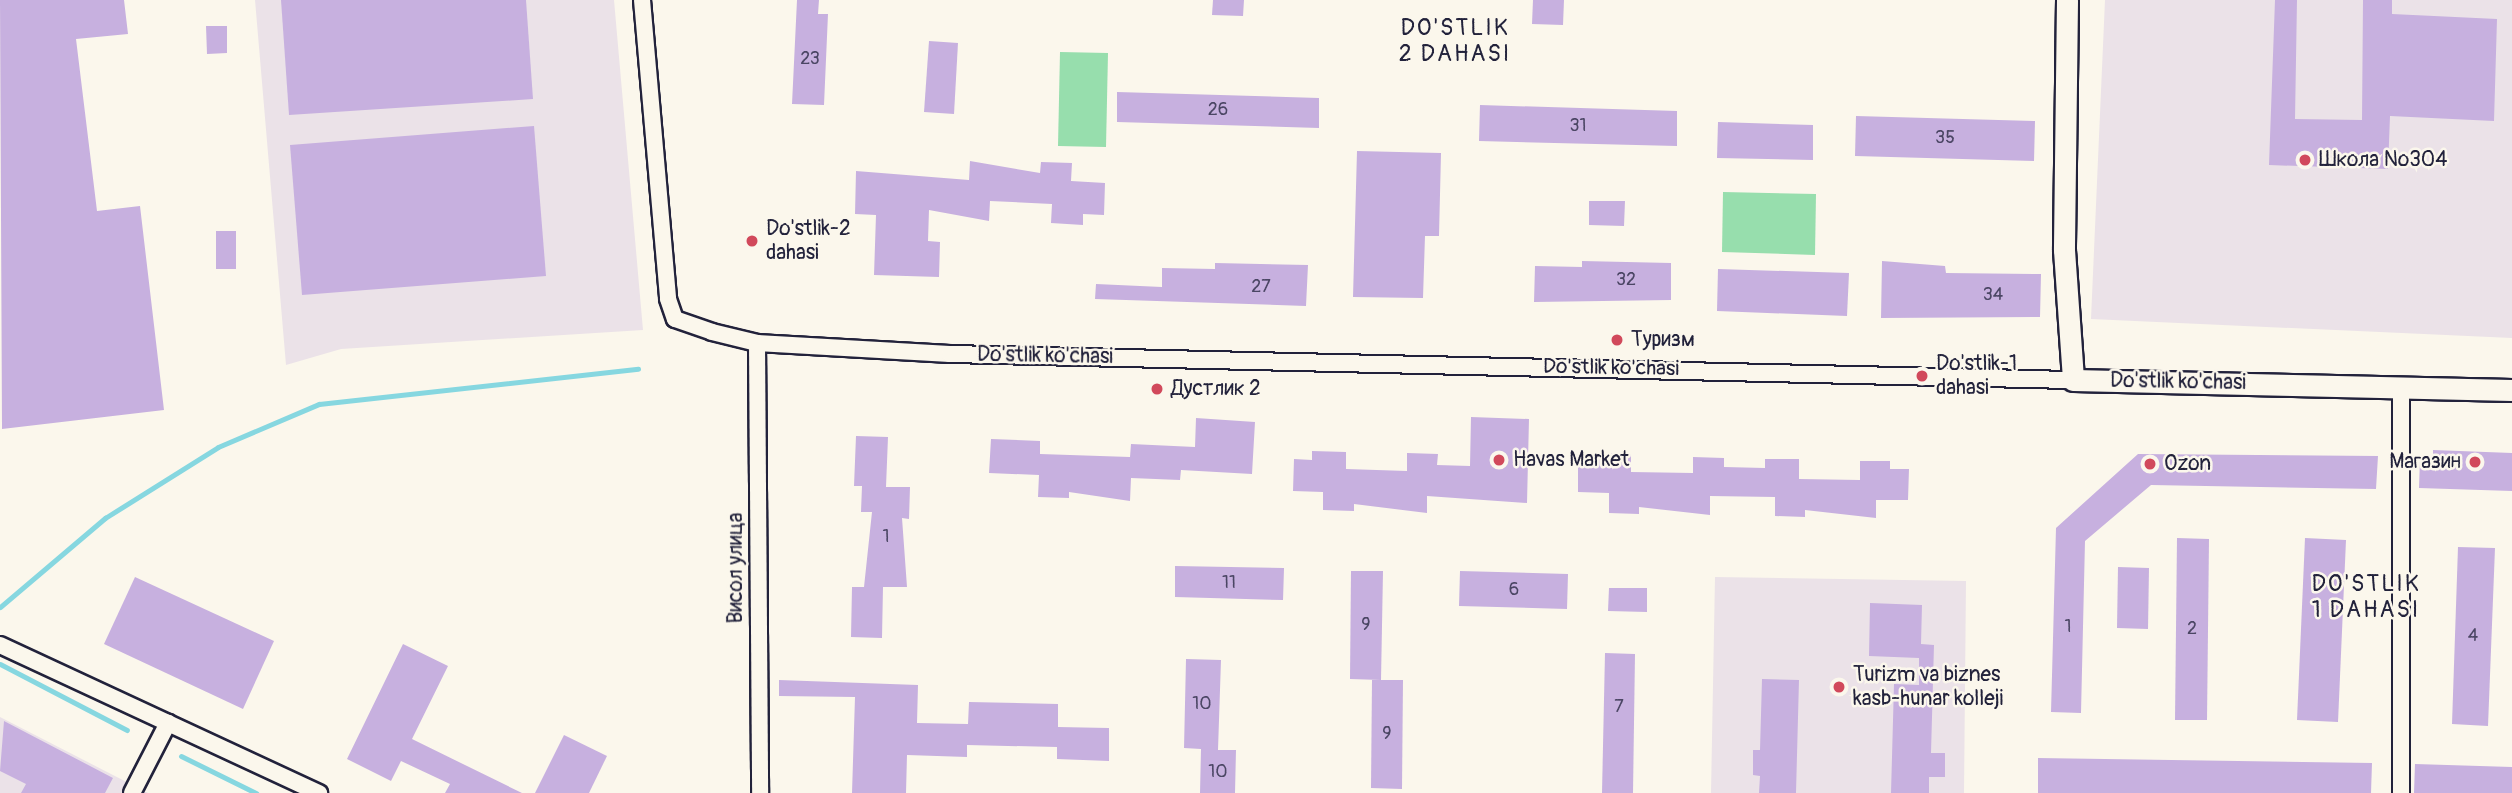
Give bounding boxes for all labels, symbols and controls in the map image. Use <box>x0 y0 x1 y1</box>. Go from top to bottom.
district label: DO'STLIK 2 DAHASI <box>1400 14 1510 68</box>
house number: 23 <box>800 48 820 70</box>
house number: 26 <box>1208 99 1228 121</box>
house number: 31 <box>1569 115 1587 137</box>
house number: 35 <box>1935 127 1955 149</box>
place label: Школа №304 <box>2319 147 2447 173</box>
marker: Школа №304 <box>2297 152 2313 168</box>
place label: Do'stlik-2 dahasi <box>766 216 851 266</box>
marker: Do'stlik-2 dahasi <box>744 233 760 249</box>
house number: 32 <box>1616 269 1636 291</box>
house number: 27 <box>1251 276 1271 298</box>
house number: 34 <box>1983 284 2003 306</box>
place label: Туризм <box>1631 327 1695 353</box>
marker: Туризм <box>1609 332 1625 348</box>
street label: Do'stlik ko'chasi <box>977 342 1113 370</box>
place label: Do'stlik-1 dahasi <box>1936 351 2017 401</box>
street label: Do'stlik ko'chasi <box>1543 354 1679 382</box>
marker: Do'stlik-1 dahasi <box>1914 368 1930 384</box>
street label: Do'stlik ko'chasi <box>2110 368 2246 396</box>
place label: Дустлик 2 <box>1171 376 1261 402</box>
marker: Дустлик 2 <box>1149 381 1165 397</box>
place label: Havas Market <box>1513 447 1629 473</box>
place label: Магазин <box>2389 449 2461 475</box>
place label: Ozon <box>2164 451 2211 477</box>
marker: Havas Market <box>1491 452 1507 468</box>
marker: Магазин <box>2467 454 2483 470</box>
marker: Ozon <box>2142 456 2158 472</box>
street label: Висол улица <box>723 512 749 624</box>
house number: 1 <box>882 526 890 548</box>
district label: DO'STLIK 1 DAHASI <box>2312 570 2420 624</box>
house number: 11 <box>1222 572 1236 594</box>
house number: 6 <box>1509 579 1519 601</box>
house number: 9 <box>1361 614 1371 636</box>
house number: 1 <box>2064 616 2072 638</box>
house number: 2 <box>2187 618 2197 640</box>
house number: 4 <box>2468 625 2478 647</box>
place label: Turizm va biznes kasb-hunar kolleji <box>1853 662 2003 712</box>
marker: Turizm va biznes kasb-hunar kolleji <box>1831 679 1847 695</box>
house number: 10 <box>1192 693 1212 715</box>
house number: 7 <box>1614 696 1624 718</box>
house number: 9 <box>1382 723 1392 745</box>
house number: 10 <box>1208 761 1228 783</box>

